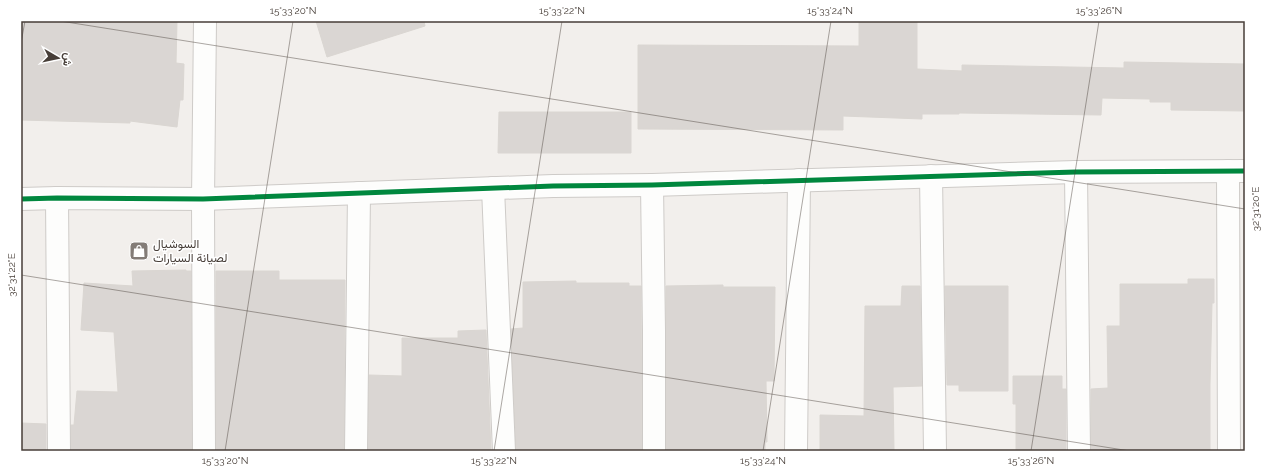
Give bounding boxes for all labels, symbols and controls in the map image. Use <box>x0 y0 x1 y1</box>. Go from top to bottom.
text: 15°33'20"N <box>270 5 316 16</box>
text: 15°33'22"N <box>539 5 585 16</box>
text: 15°33'24"N <box>807 5 853 16</box>
text: 15°33'26"N <box>1076 5 1122 16</box>
north arrow <box>38 38 78 78</box>
text: ش <box>60 52 75 67</box>
text: 32°31'20"E <box>1250 187 1261 231</box>
place label: السوشيال لصيانة السيارات <box>153 237 227 266</box>
shop icon: السوشيال لصيانة السيارات <box>128 240 150 262</box>
text: 32°31'22"E <box>6 253 17 297</box>
text: 15°33'20"N <box>202 455 248 466</box>
text: 15°33'22"N <box>471 455 517 466</box>
text: 15°33'24"N <box>740 455 786 466</box>
text: 15°33'26"N <box>1008 455 1054 466</box>

